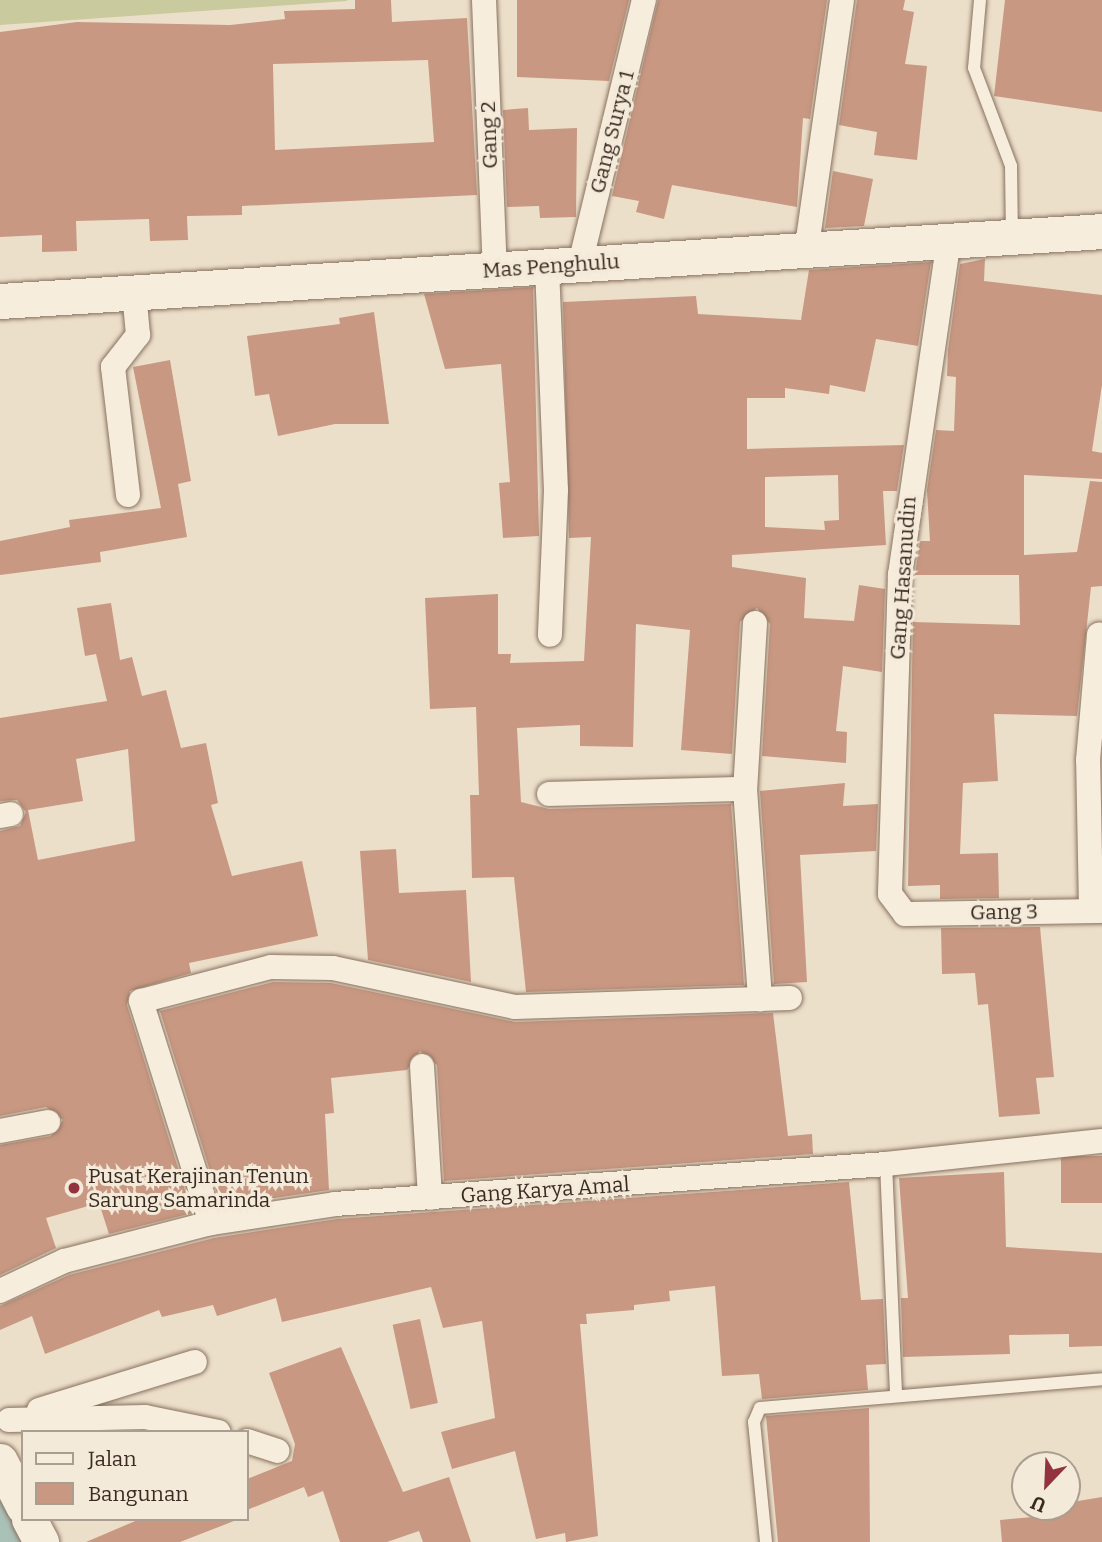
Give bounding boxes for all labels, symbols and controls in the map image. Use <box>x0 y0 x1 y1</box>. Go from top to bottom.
street label: Gang Surya 1 <box>585 68 639 196</box>
street label: Gang 2 <box>475 101 503 169</box>
street label: Mas Penghulu <box>481 249 621 283</box>
street label: Gang Hasanudin <box>885 496 921 660</box>
street label: Gang 3 <box>970 899 1038 925</box>
place label: Pusat Kerajinan Tenun Sarung Samarinda <box>88 1163 309 1213</box>
street label: Gang Karya Amal <box>460 1172 630 1208</box>
marker: Pusat Kerajinan Tenun Sarung Samarinda <box>66 1180 82 1196</box>
legend <box>21 1430 248 1521</box>
text: Jalan <box>88 1446 137 1472</box>
north arrow <box>1011 1451 1081 1521</box>
text: Bangunan <box>88 1481 189 1507</box>
text: U <box>1027 1491 1049 1517</box>

